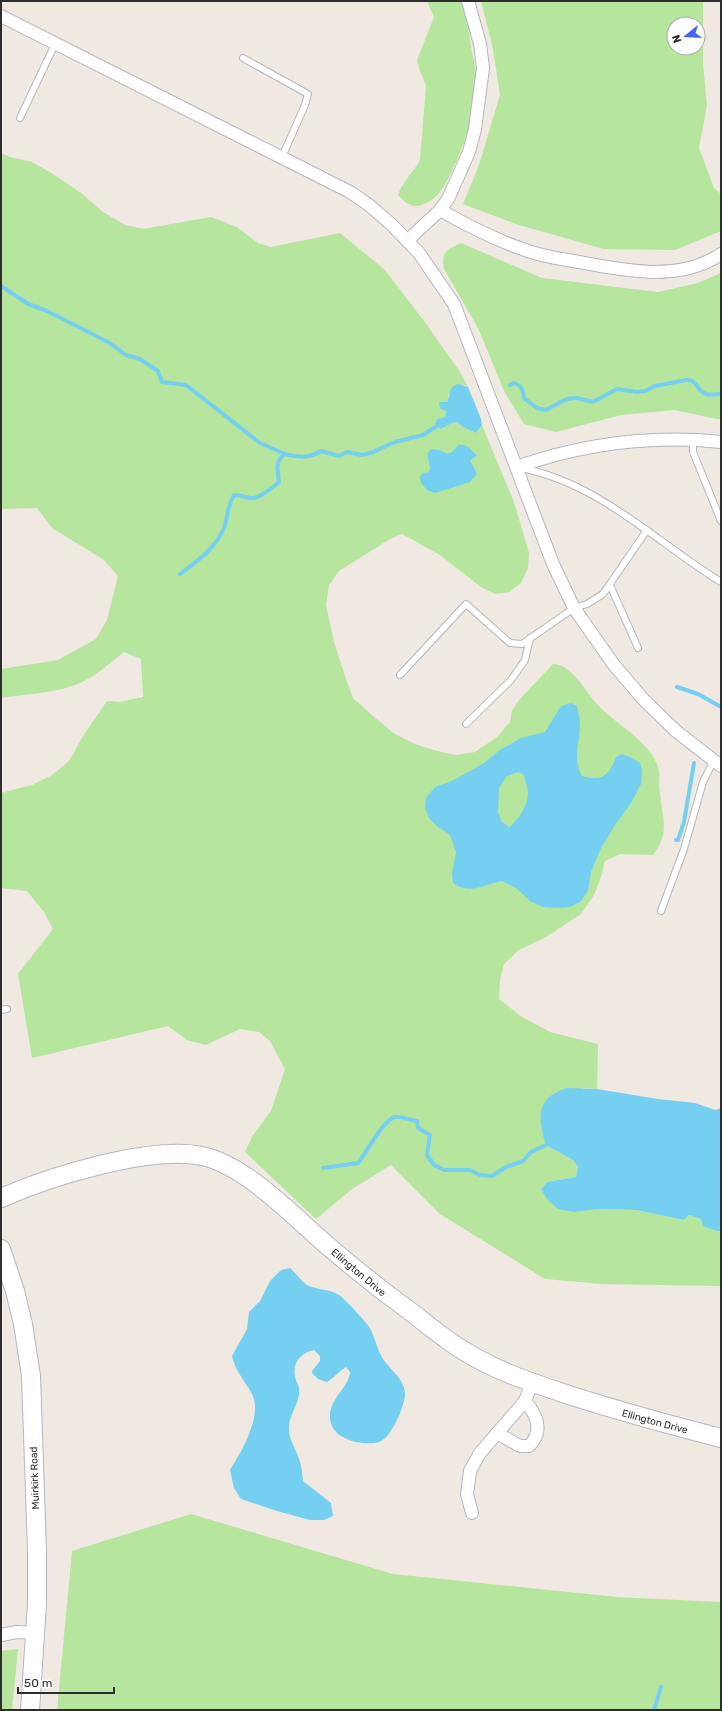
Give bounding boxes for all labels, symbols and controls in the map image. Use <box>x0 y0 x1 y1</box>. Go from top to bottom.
north arrow <box>666 16 706 56</box>
text: N <box>670 33 684 45</box>
street label: Ellington Drive <box>329 1246 388 1299</box>
street label: Ellington Drive <box>621 1407 689 1437</box>
street label: Muirkirk Road <box>28 1446 42 1510</box>
scale bar <box>18 1669 114 1695</box>
text: 50 m <box>24 1676 52 1690</box>

